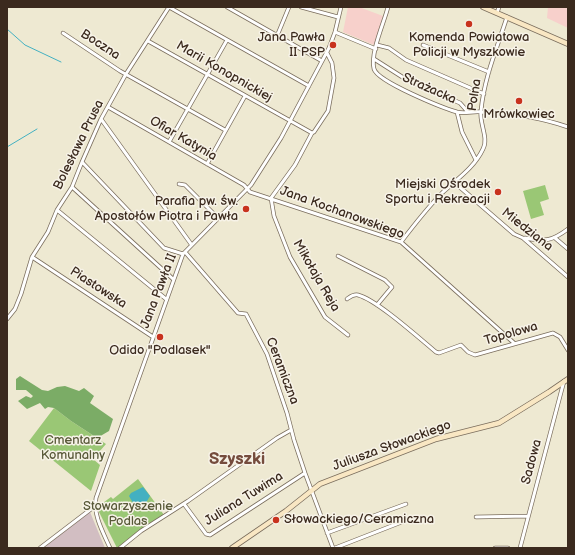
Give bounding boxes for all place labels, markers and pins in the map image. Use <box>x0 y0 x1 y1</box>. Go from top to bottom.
marker: Komenda Powiatowa Policji w Myszkowie <box>464 19 474 29</box>
place label: Jana Pawła II PSP <box>258 30 325 61</box>
place label: Komenda Powiatowa Policji w Myszkowie <box>409 30 529 61</box>
marker: Jana Pawła II PSP <box>328 40 338 50</box>
marker: Mrówkowiec <box>514 96 524 106</box>
place label: Mrówkowiec <box>483 107 555 123</box>
place label: Miejski Ośrodek Sportu i Rekreacji <box>385 177 490 208</box>
marker: Miejski Ośrodek Sportu i Rekreacji <box>493 187 503 197</box>
place label: Parafia pw. św. Apostołów Piotra i Pawła <box>95 194 238 225</box>
marker: Parafia pw. św. Apostołów Piotra i Pawła <box>241 204 251 214</box>
marker: Odido "Podlasek" <box>155 332 165 342</box>
place label: Odido "Podlasek" <box>109 343 211 359</box>
place label: Słowackiego/Ceramiczna <box>284 512 434 528</box>
marker: Słowackiego/Ceramiczna <box>271 515 281 525</box>

